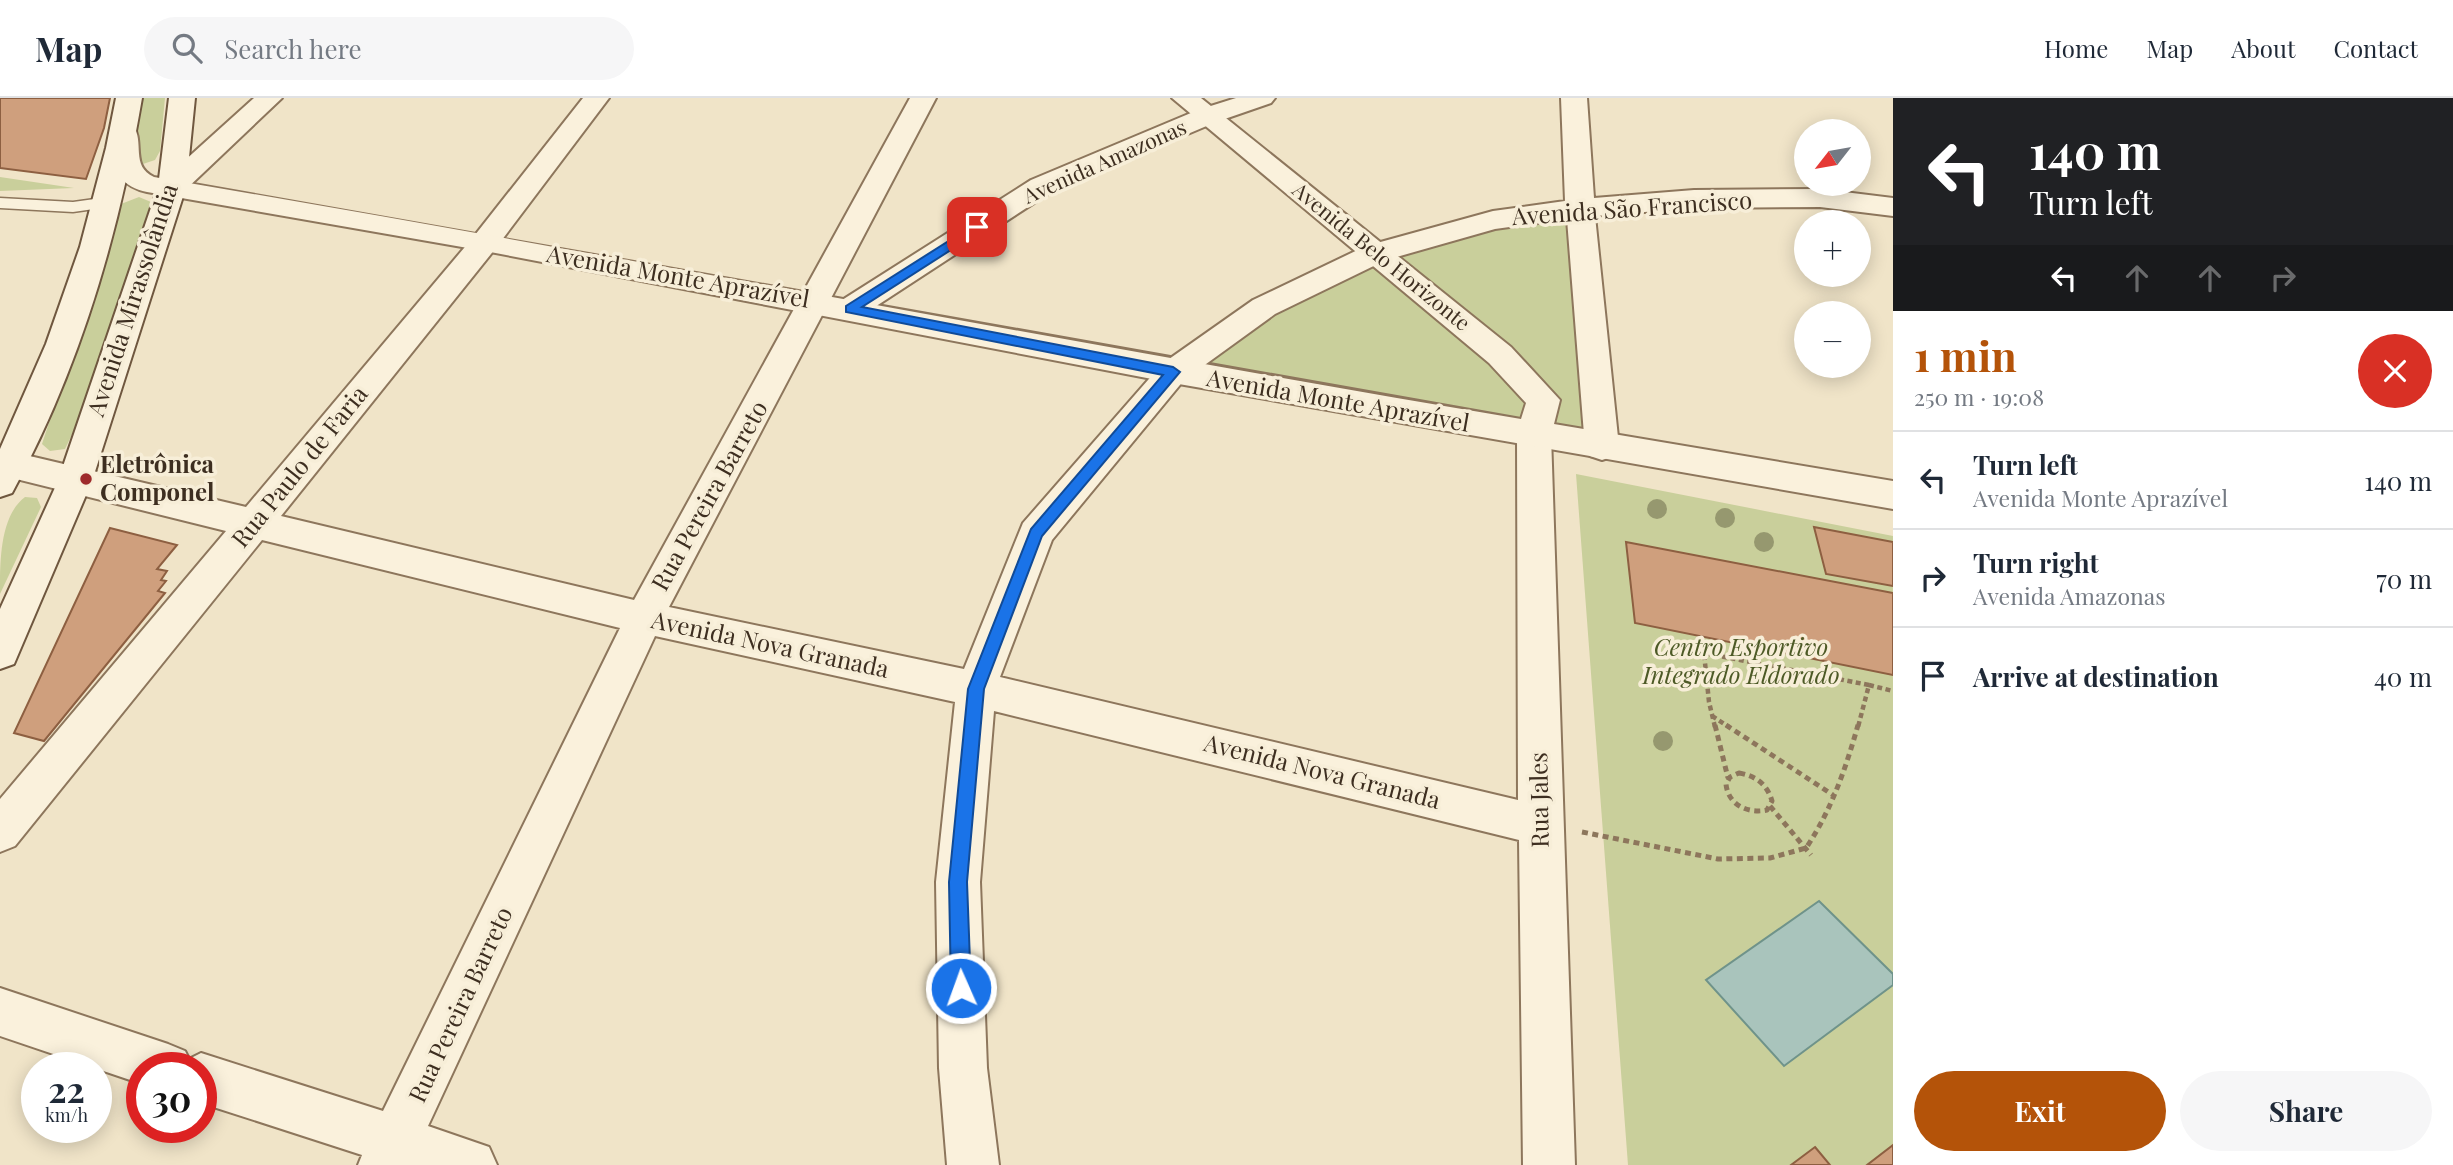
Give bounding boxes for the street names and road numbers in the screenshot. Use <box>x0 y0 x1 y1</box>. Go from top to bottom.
street label: Avenida Amazonas <box>1017 112 1190 209</box>
street label: Avenida Belo Horizonte <box>1287 174 1477 336</box>
street label: Avenida Mirassolândia <box>78 179 184 421</box>
street label: Avenida São Francisco <box>1510 183 1753 231</box>
street label: Avenida Monte Aprazível <box>544 236 812 314</box>
street label: Avenida Monte Aprazível <box>1204 360 1472 438</box>
street label: Rua Paulo de Faria <box>223 378 374 553</box>
street label: Rua Pereira Barreto <box>643 394 774 596</box>
street label: Avenida Nova Granada <box>648 602 892 684</box>
street label: Avenida Nova Granada <box>1200 725 1444 815</box>
street label: Rua Jales <box>1521 752 1555 848</box>
street label: Rua Pereira Barreto <box>400 901 519 1107</box>

